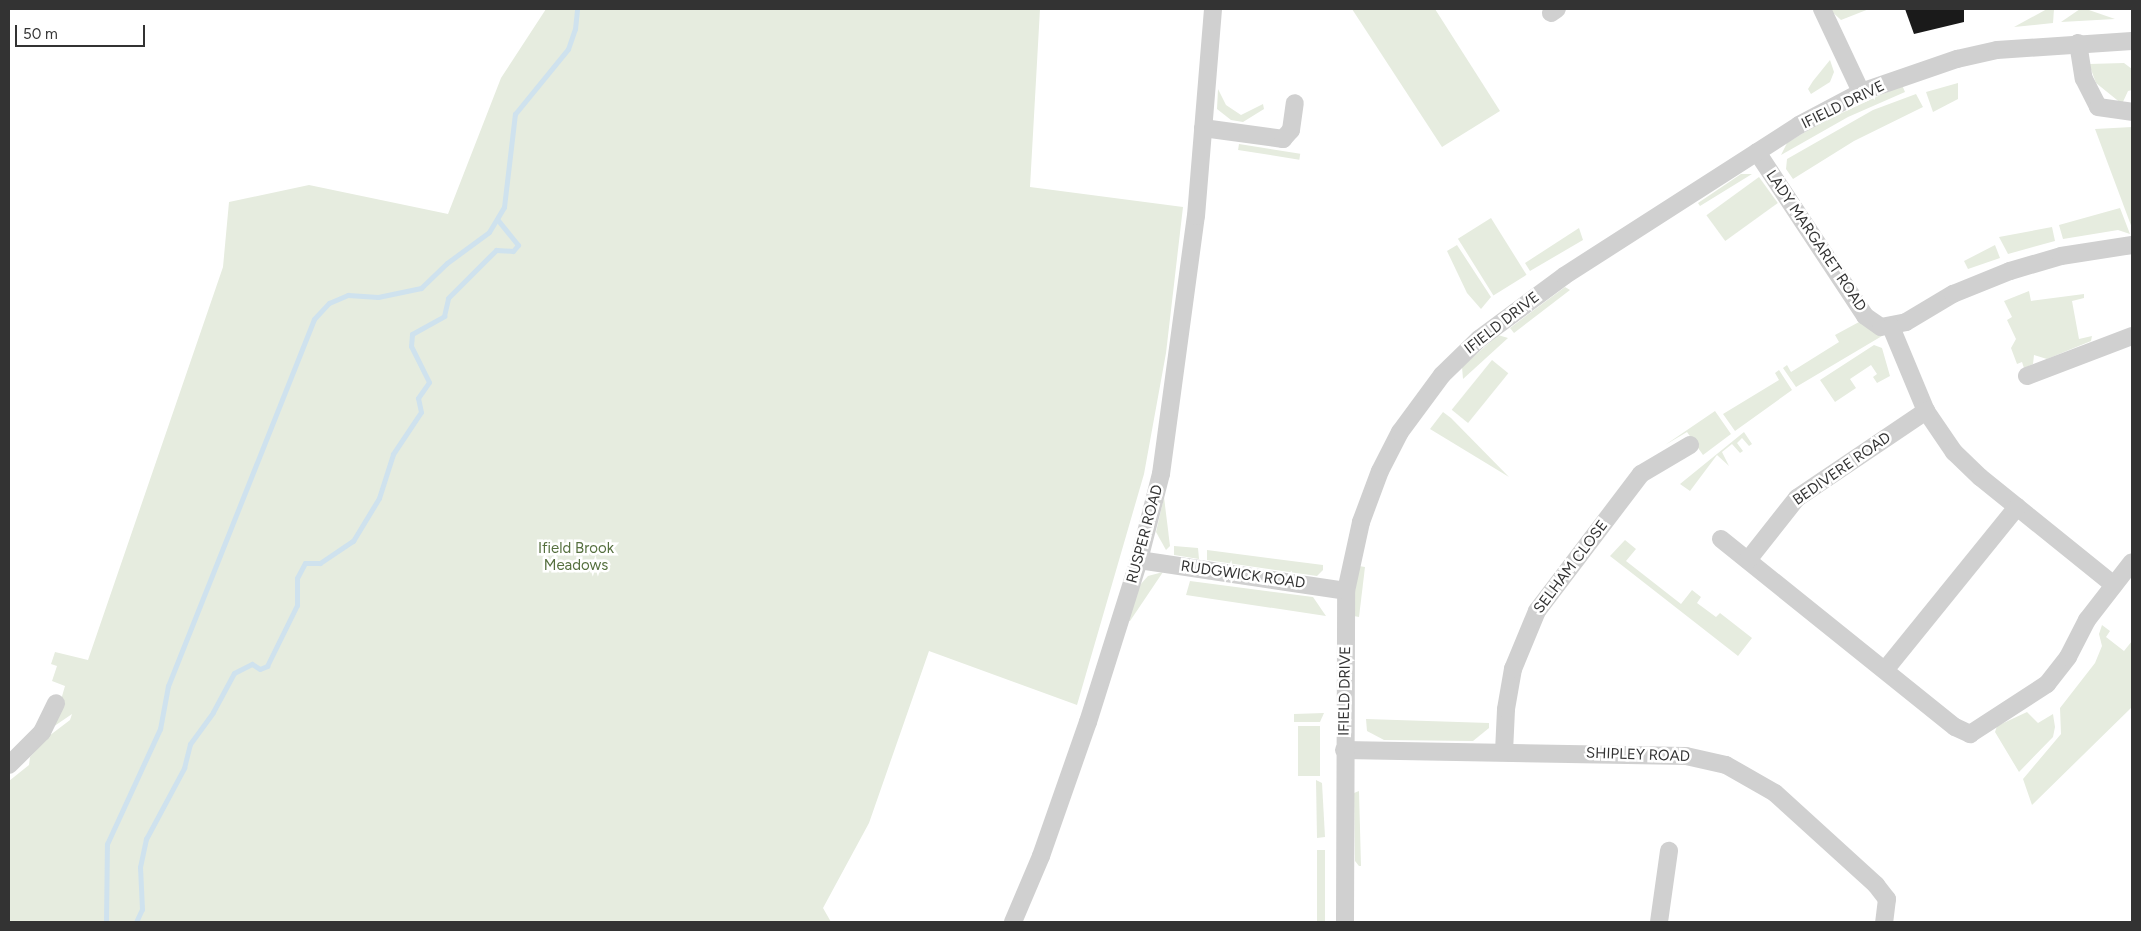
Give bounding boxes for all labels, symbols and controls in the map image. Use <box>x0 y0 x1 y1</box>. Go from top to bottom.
scale bar <box>18 15 148 47</box>
text: 50 m <box>23 25 58 43</box>
street label: IFIELD DRIVE <box>1799 77 1887 133</box>
street label: LADY MARGARET ROAD <box>1762 167 1870 315</box>
street label: IFIELD DRIVE <box>1461 288 1543 358</box>
street label: BEDIVERE ROAD <box>1790 429 1894 509</box>
street label: RUSPER ROAD <box>1123 483 1167 585</box>
street label: SELHAM CLOSE <box>1530 517 1612 617</box>
park label: Ifield Brook Meadows <box>538 539 614 574</box>
street label: RUDGWICK ROAD <box>1180 557 1306 593</box>
street label: IFIELD DRIVE <box>1335 646 1355 736</box>
street label: SHIPLEY ROAD <box>1586 744 1690 766</box>

